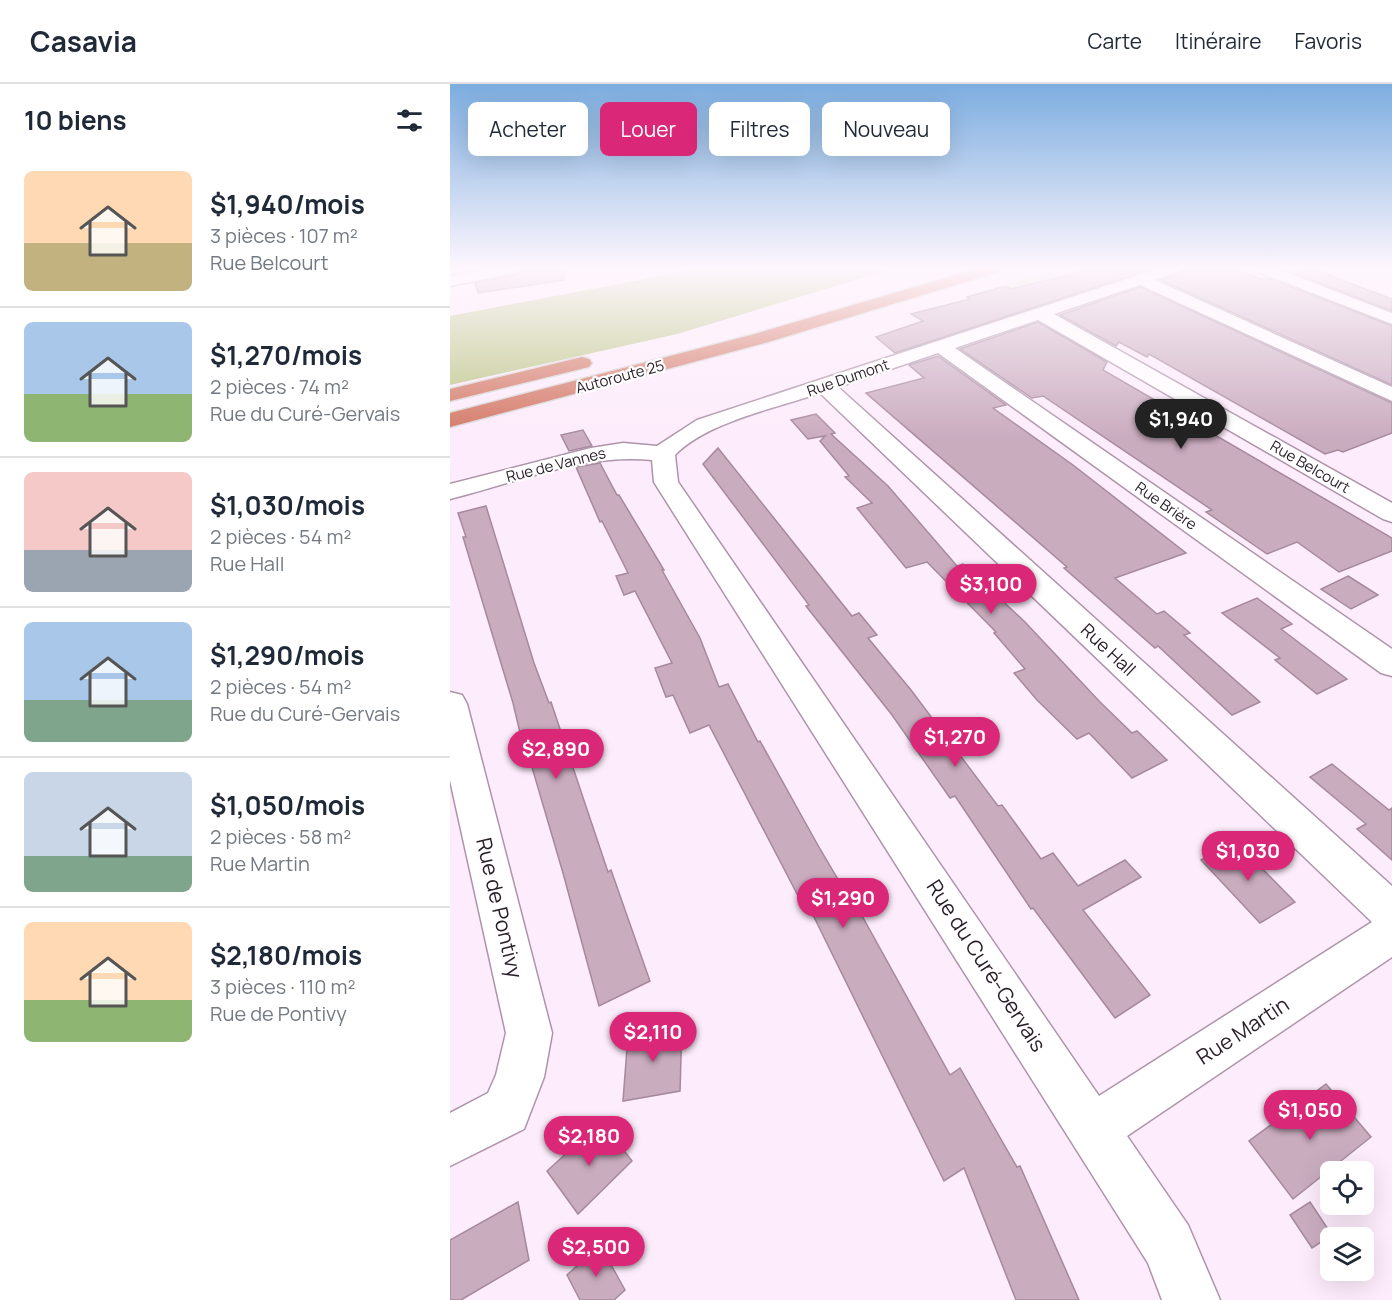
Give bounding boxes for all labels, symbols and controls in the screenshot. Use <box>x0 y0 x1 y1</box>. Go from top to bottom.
text: Casavia <box>30 22 137 60</box>
text: Carte <box>1088 27 1142 55</box>
text: Itinéraire <box>1175 27 1261 55</box>
text: Favoris <box>1294 27 1362 55</box>
text: 10 biens <box>24 102 127 138</box>
chip: Acheter <box>468 102 588 156</box>
chip: Louer <box>600 102 697 156</box>
chip: Filtres <box>709 102 810 156</box>
chip: Nouveau <box>822 102 950 156</box>
icon: filters <box>393 104 426 137</box>
text: $1,940/mois <box>210 186 365 222</box>
icon: home <box>72 195 144 267</box>
text: 3 pièces · 107 m² <box>210 222 358 249</box>
text: Rue Belcourt <box>210 249 329 276</box>
text: $1,270/mois <box>210 337 362 373</box>
icon: home <box>72 346 144 418</box>
street label: Rue Dumont <box>804 354 892 401</box>
street label: Autoroute 25 <box>573 355 666 398</box>
text: 2 pièces · 74 m² <box>210 373 349 400</box>
pin: $1,940 <box>1132 399 1230 450</box>
text: Rue du Curé-Gervais <box>210 400 400 427</box>
text: $1,940 <box>1149 405 1213 432</box>
street label: Rue Belcourt <box>1267 435 1354 498</box>
street label: Rue de Vannes <box>504 442 608 487</box>
street label: Rue Brière <box>1131 477 1202 535</box>
text: $1,030/mois <box>210 487 365 523</box>
icon: home <box>72 496 144 568</box>
text: 2 pièces · 54 m² <box>210 523 351 550</box>
text: Rue Hall <box>210 550 284 577</box>
pin: $3,100 <box>942 564 1040 615</box>
text: $3,100 <box>960 570 1022 597</box>
street label: Rue Hall <box>1076 618 1141 681</box>
text: $1,290/mois <box>210 637 364 673</box>
icon: home <box>72 646 144 718</box>
text: 2 pièces · 54 m² <box>210 673 351 700</box>
text: Rue du Curé-Gervais <box>210 700 400 727</box>
pin: $1,270 <box>906 717 1004 768</box>
text: $1,270 <box>924 723 986 750</box>
pin: $2,890 <box>507 729 605 780</box>
text: $2,890 <box>522 735 590 762</box>
text: $1,050/mois <box>210 787 365 823</box>
icon: home <box>72 796 144 868</box>
text: 2 pièces · 58 m² <box>210 823 351 850</box>
pin: $1,030 <box>1199 831 1297 882</box>
street label: Rue de Pontivy <box>470 835 530 981</box>
text: $1,030 <box>1216 837 1280 864</box>
text: Rue Martin <box>210 850 310 877</box>
street label: Rue du Curé-Gervais <box>921 874 1053 1057</box>
pin: $1,290 <box>794 878 892 929</box>
text: $1,290 <box>811 884 875 911</box>
text: $2,180/mois <box>210 937 362 973</box>
icon: home <box>72 946 144 1018</box>
text: 3 pièces · 110 m² <box>210 973 356 1000</box>
street label: Rue Martin <box>1191 990 1294 1070</box>
text: Rue de Pontivy <box>210 1000 347 1027</box>
pin: $2,110 <box>604 1012 702 1063</box>
text: $2,110 <box>624 1018 682 1045</box>
pin: $1,050 <box>1261 1090 1359 1141</box>
text: $1,050 <box>1278 1096 1342 1123</box>
pin: $2,180 <box>540 1116 638 1167</box>
text: $2,180 <box>558 1122 620 1149</box>
map controls <box>1320 1161 1374 1281</box>
button: locate <box>1320 1161 1374 1215</box>
pin: $2,500 <box>547 1227 645 1278</box>
button: layers <box>1320 1227 1374 1281</box>
text: $2,500 <box>562 1233 630 1260</box>

